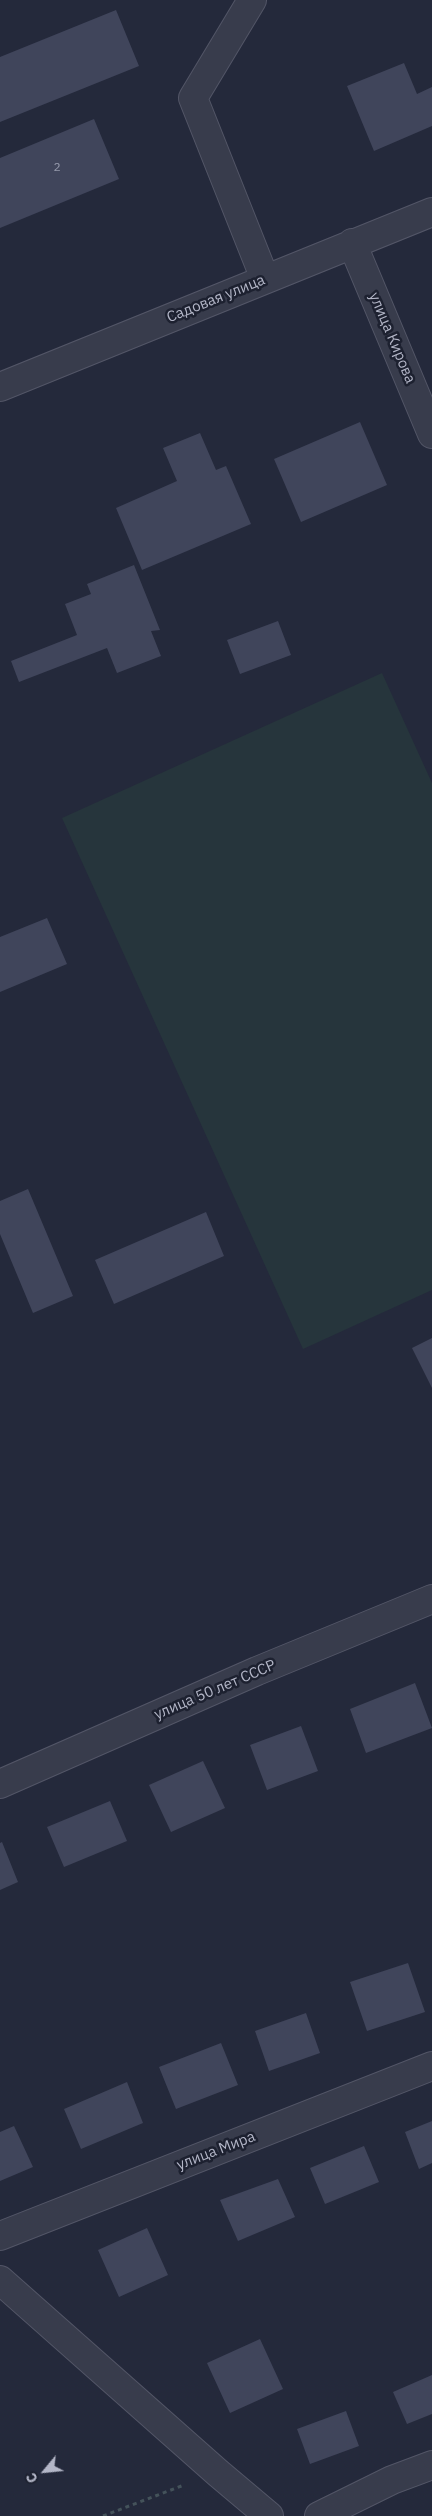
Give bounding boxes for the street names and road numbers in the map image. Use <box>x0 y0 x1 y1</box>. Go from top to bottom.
street label: Садовая улица <box>164 271 268 327</box>
street label: улица Кирова <box>365 290 419 386</box>
street label: улица 50 лет СССР <box>151 1656 279 1724</box>
street label: улица Мира <box>174 2128 258 2174</box>

